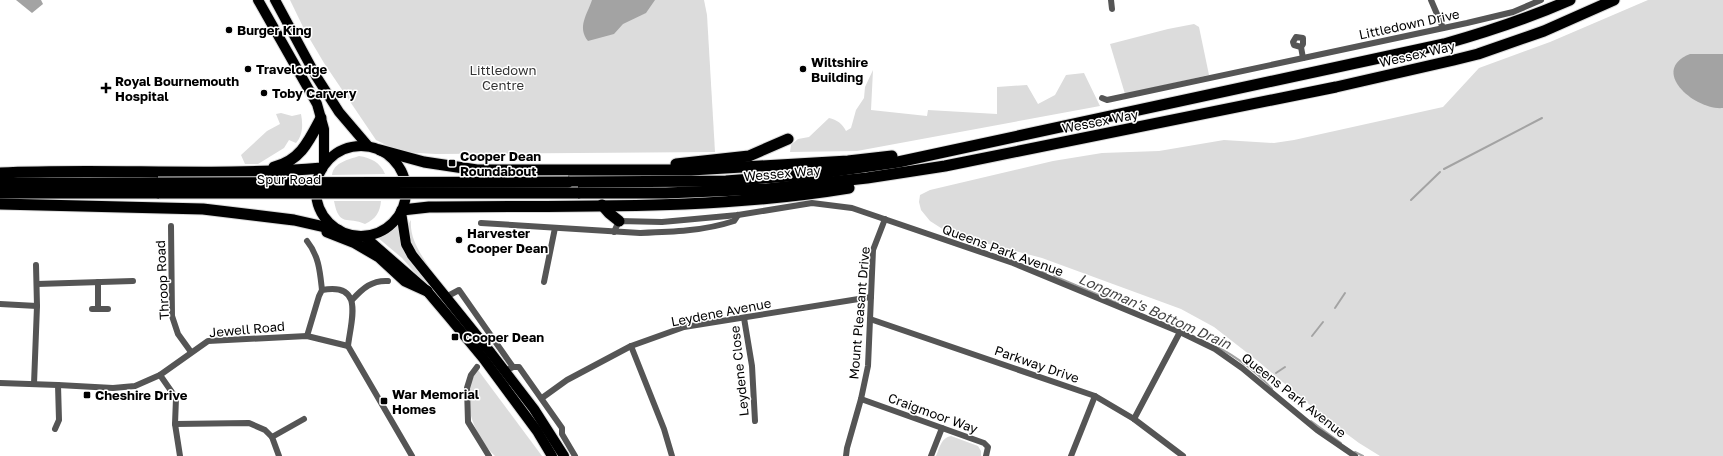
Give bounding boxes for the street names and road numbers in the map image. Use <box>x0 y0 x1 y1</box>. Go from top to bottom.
street label: Littledown Drive <box>1357 6 1461 42</box>
street label: Wessex Way <box>1378 37 1457 70</box>
street label: Wessex Way <box>1061 106 1140 136</box>
street label: Wessex Way <box>743 162 822 184</box>
street label: Spur Road <box>257 171 321 187</box>
street label: Queens Park Avenue <box>940 221 1066 279</box>
street label: Throop Road <box>152 240 172 320</box>
street label: Mount Pleasant Drive <box>845 246 873 380</box>
street label: Leydene Avenue <box>670 294 772 330</box>
street label: Jewell Road <box>208 318 286 340</box>
street label: Leydene Close <box>726 325 752 417</box>
street label: Parkway Drive <box>993 342 1081 386</box>
street label: Queens Park Avenue <box>1239 349 1349 441</box>
street label: Craigmoor Way <box>886 389 981 437</box>

